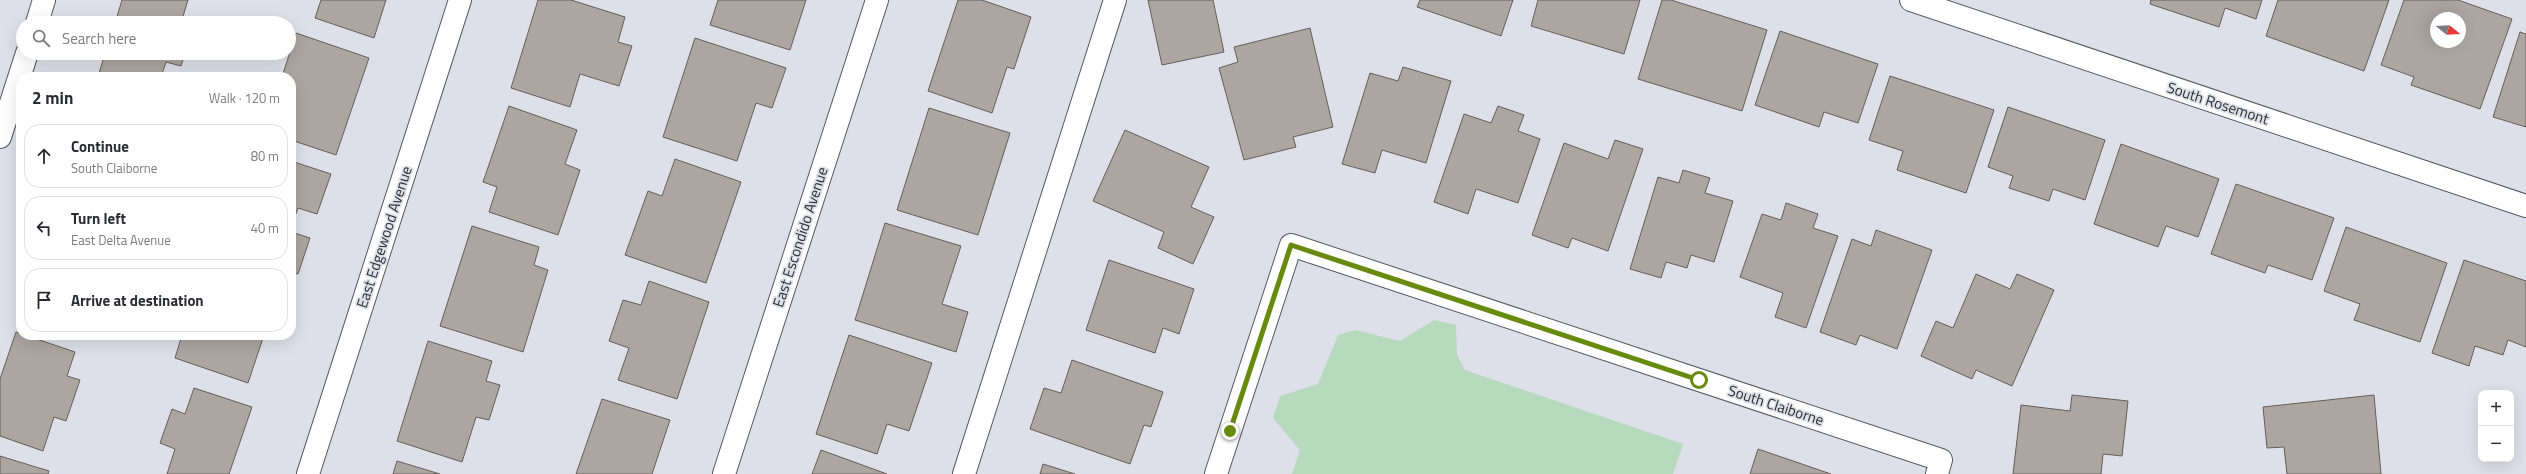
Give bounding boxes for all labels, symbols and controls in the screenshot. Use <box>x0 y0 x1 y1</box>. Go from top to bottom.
north arrow <box>2430 12 2466 48</box>
search box <box>16 16 296 60</box>
icon: search <box>30 27 52 49</box>
text: Search here <box>62 27 136 50</box>
street label: South Rosemont <box>2164 76 2273 131</box>
text: 2 min <box>32 85 73 111</box>
text: Walk · 120 m <box>209 88 280 108</box>
text: Continue <box>71 135 129 158</box>
icon: ahead <box>33 145 55 167</box>
text: 80 m <box>251 146 279 166</box>
text: South Claiborne <box>71 158 157 178</box>
street label: East Edgewood Avenue <box>350 163 418 311</box>
street label: East Escondido Avenue <box>766 164 834 310</box>
text: Turn left <box>71 207 126 230</box>
icon: left <box>33 217 55 239</box>
text: 40 m <box>251 218 279 238</box>
text: East Delta Avenue <box>71 230 171 250</box>
icon: arrive <box>33 289 55 311</box>
text: Arrive at destination <box>71 289 204 312</box>
route start <box>1690 371 1708 389</box>
street label: South Claiborne <box>1725 379 1827 431</box>
map controls <box>2478 390 2514 462</box>
button: + <box>2478 390 2514 426</box>
route end <box>1221 422 1239 440</box>
button: − <box>2478 426 2514 462</box>

